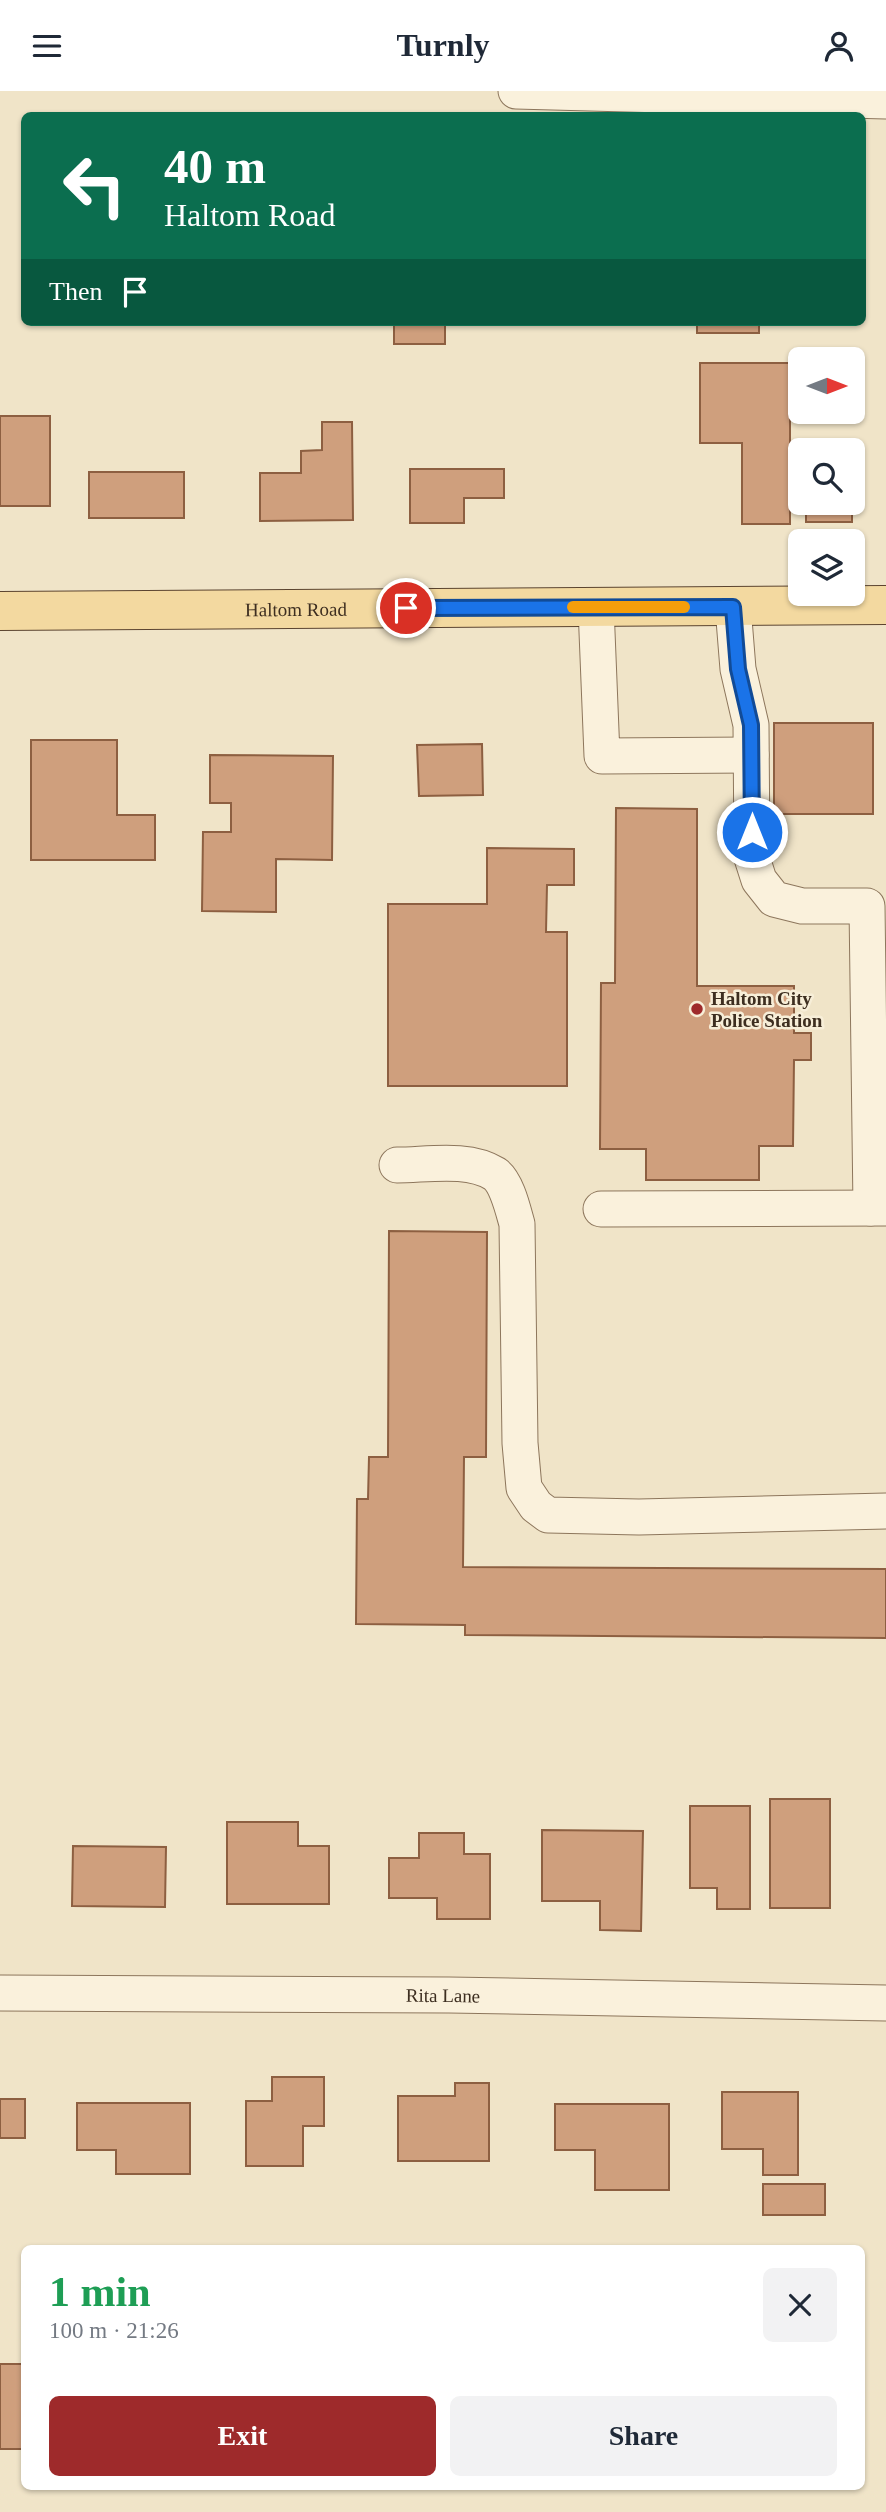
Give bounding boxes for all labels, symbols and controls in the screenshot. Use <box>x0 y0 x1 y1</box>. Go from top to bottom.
icon: menu <box>28 27 66 65</box>
text: Turnly <box>396 27 490 63</box>
icon: person <box>820 27 858 65</box>
text: 40 m <box>164 139 266 194</box>
icon: left <box>49 140 140 231</box>
text: Haltom Road <box>164 197 336 233</box>
icon: arrive <box>116 273 154 311</box>
text: Then <box>49 277 102 306</box>
north arrow <box>788 347 864 423</box>
map controls <box>788 347 865 606</box>
button: search <box>788 438 865 515</box>
button: layers <box>788 529 865 606</box>
pin <box>376 578 436 638</box>
icon: arrive <box>387 589 425 627</box>
street label: Haltom Road <box>245 598 348 620</box>
position arrow <box>715 795 789 869</box>
place label: Haltom City Police Station <box>711 988 823 1031</box>
marker: Haltom City Police Station <box>689 1001 705 1017</box>
street label: Rita Lane <box>406 1984 480 2006</box>
button: close <box>763 2268 837 2342</box>
text: 1 min <box>49 2269 151 2315</box>
text: 100 m · 21:26 <box>49 2318 179 2343</box>
button: Exit <box>49 2396 436 2476</box>
button: Share <box>450 2396 837 2476</box>

